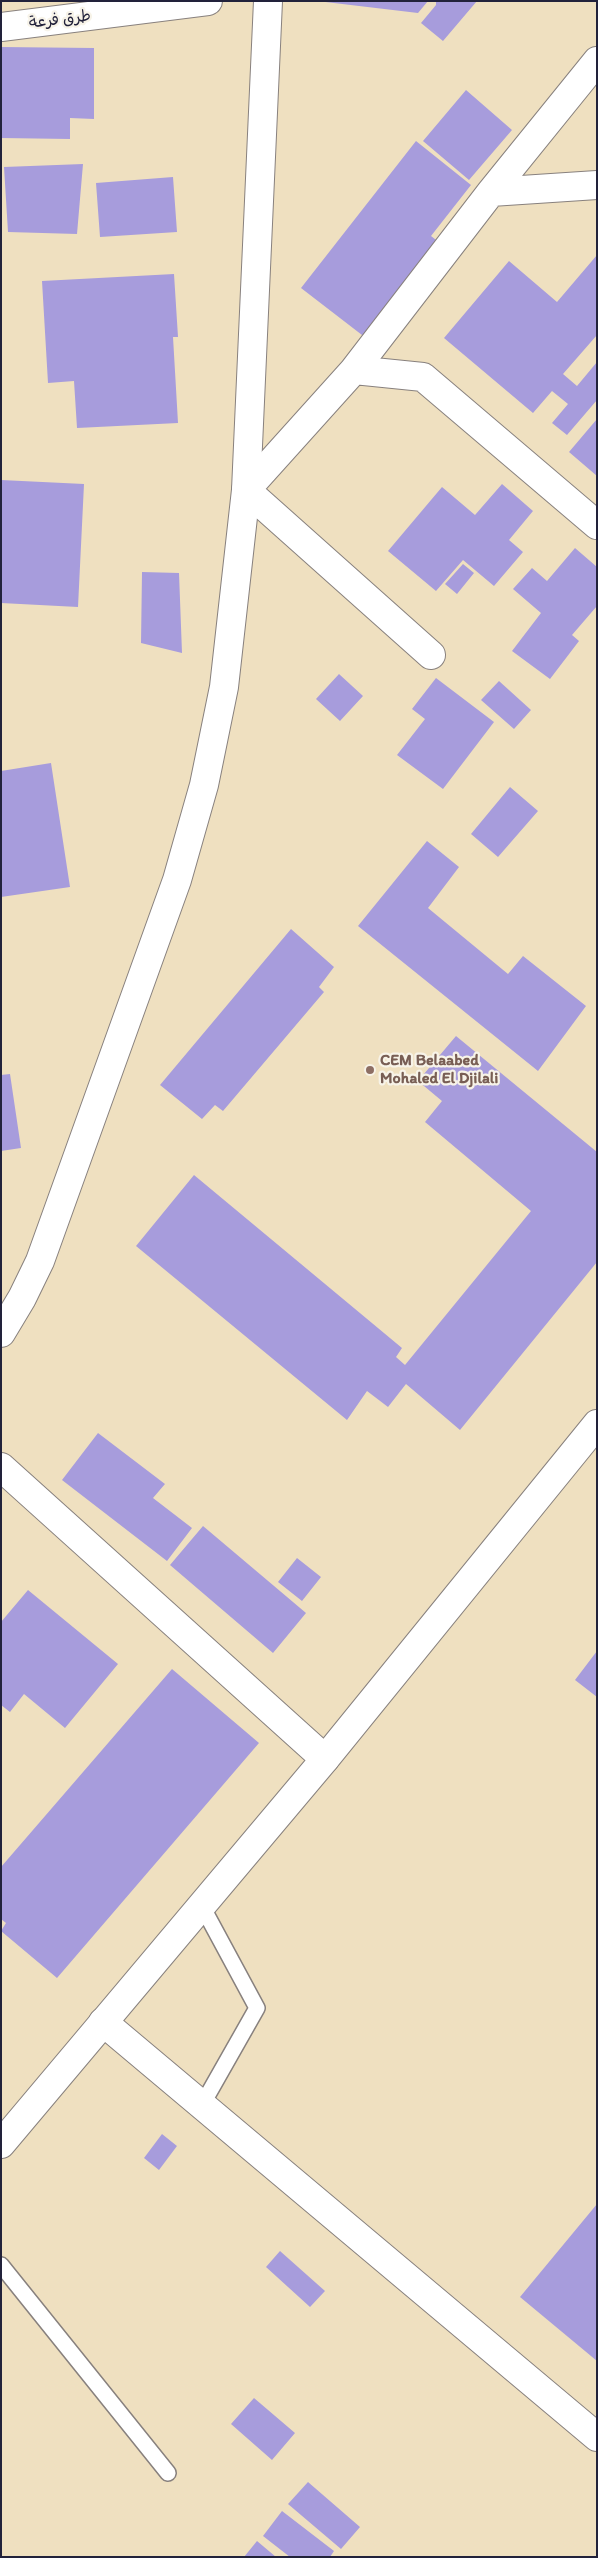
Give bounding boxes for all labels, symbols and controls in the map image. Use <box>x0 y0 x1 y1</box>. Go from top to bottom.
street label: طرق فرعة <box>28 7 92 33</box>
place label: CEM Belaabed Mohaled El Djilali <box>380 1051 498 1089</box>
marker: CEM Belaabed Mohaled El Djilali <box>364 1064 376 1076</box>

